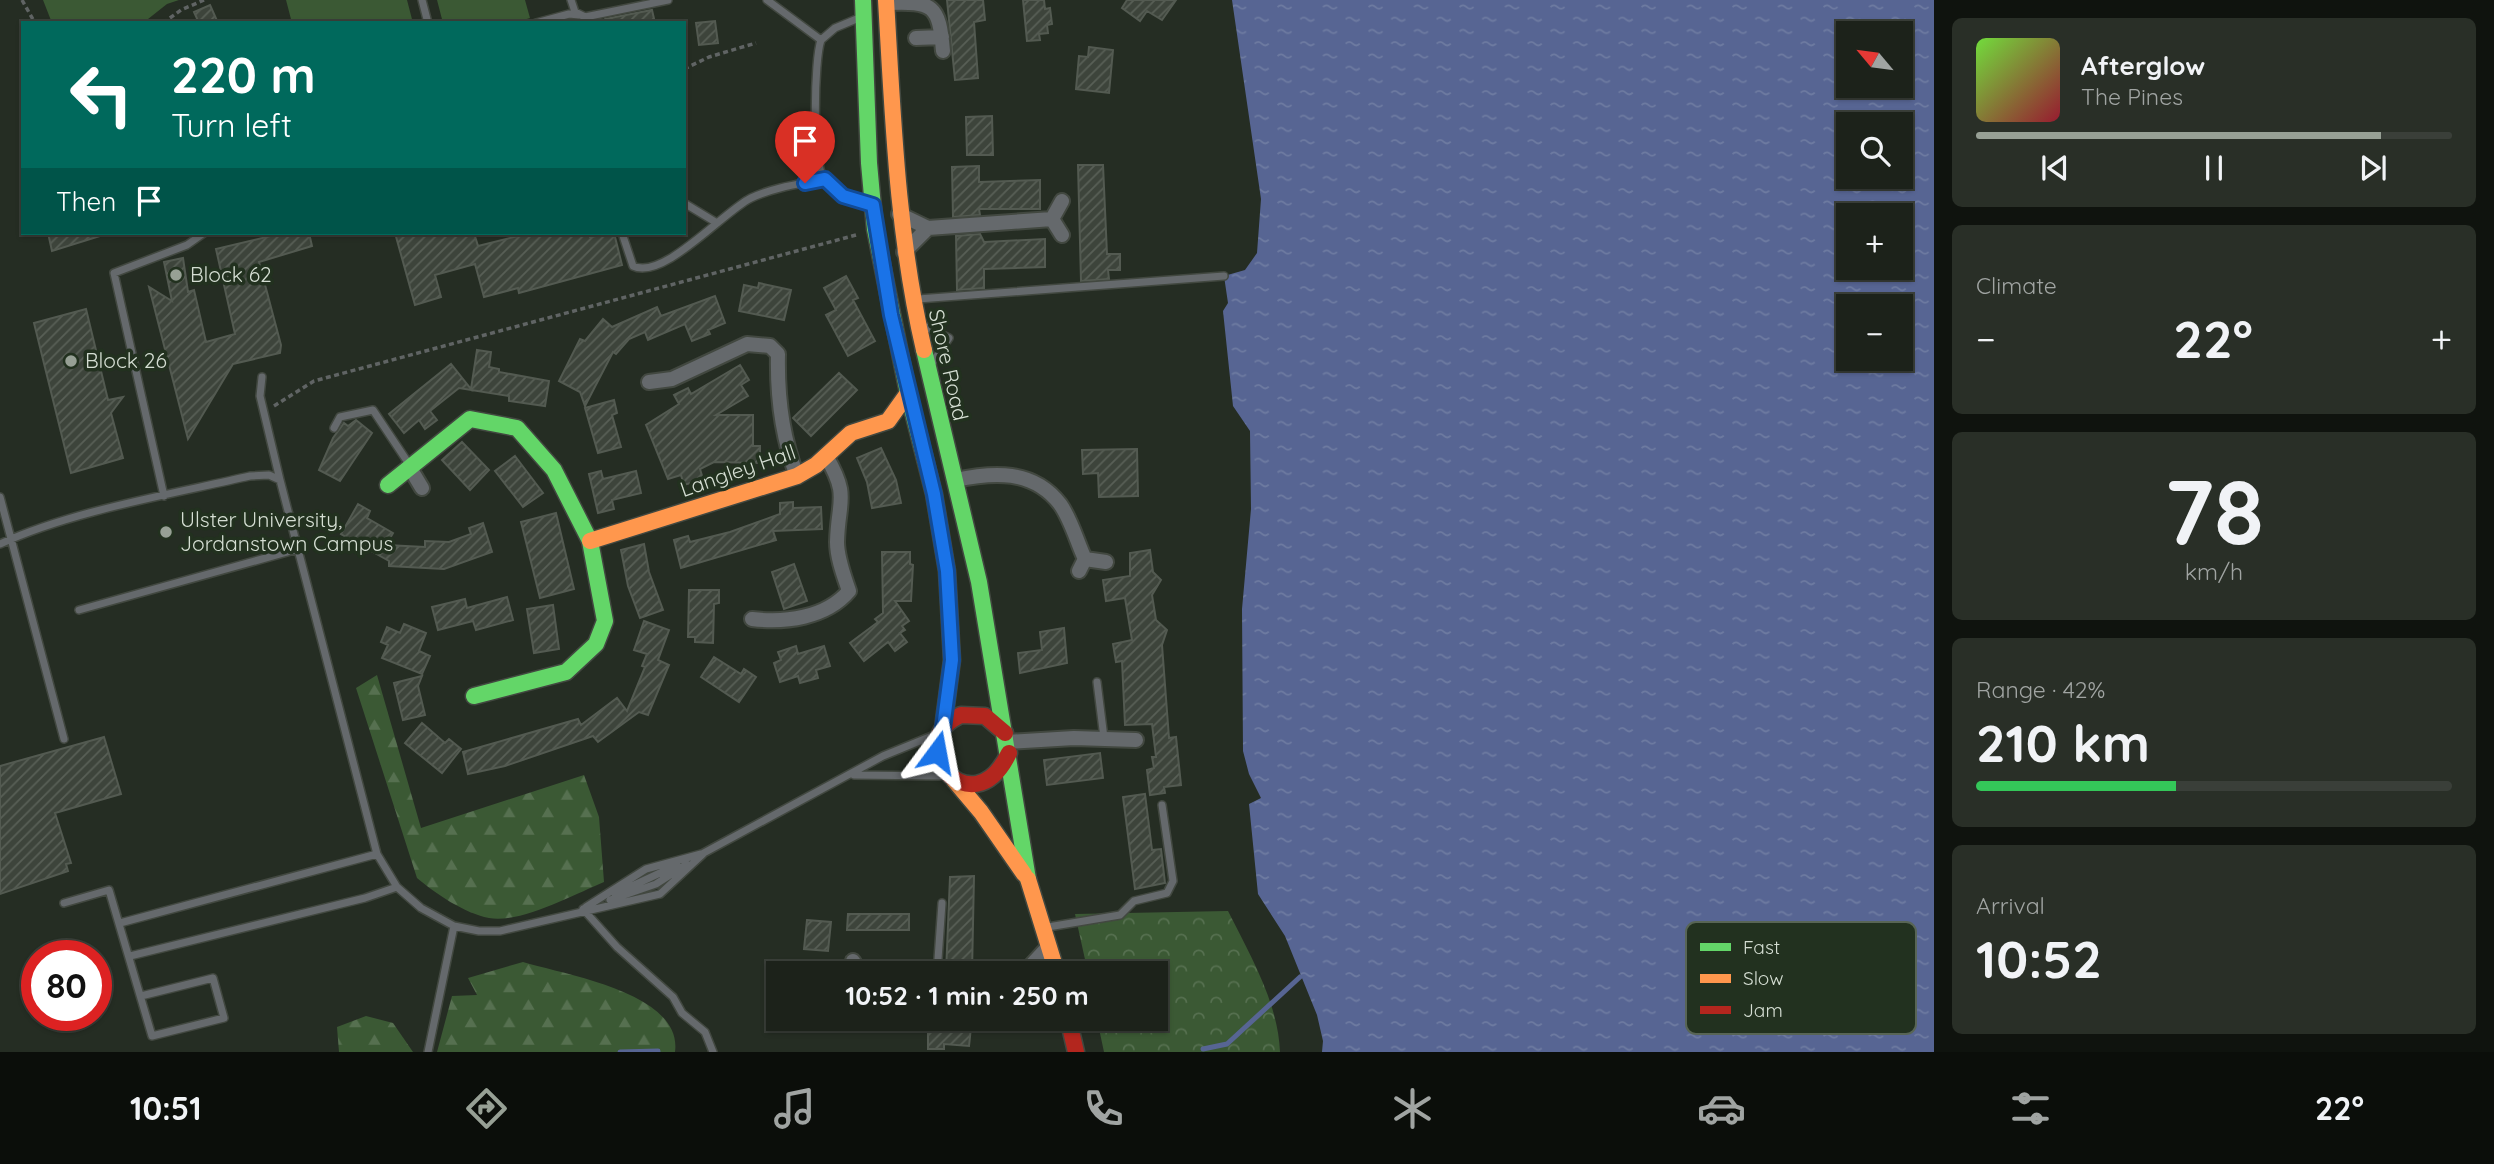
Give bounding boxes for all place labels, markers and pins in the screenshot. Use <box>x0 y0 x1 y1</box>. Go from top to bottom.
pin <box>775 111 835 183</box>
place label: Block 62 <box>190 261 272 287</box>
marker: Block 62 <box>168 267 184 283</box>
place label: Block 26 <box>85 347 167 373</box>
marker: Block 26 <box>63 353 79 369</box>
place label: Ulster University, Jordanstown Campus <box>180 506 393 556</box>
marker: Ulster University, Jordanstown Campus <box>158 524 174 540</box>

